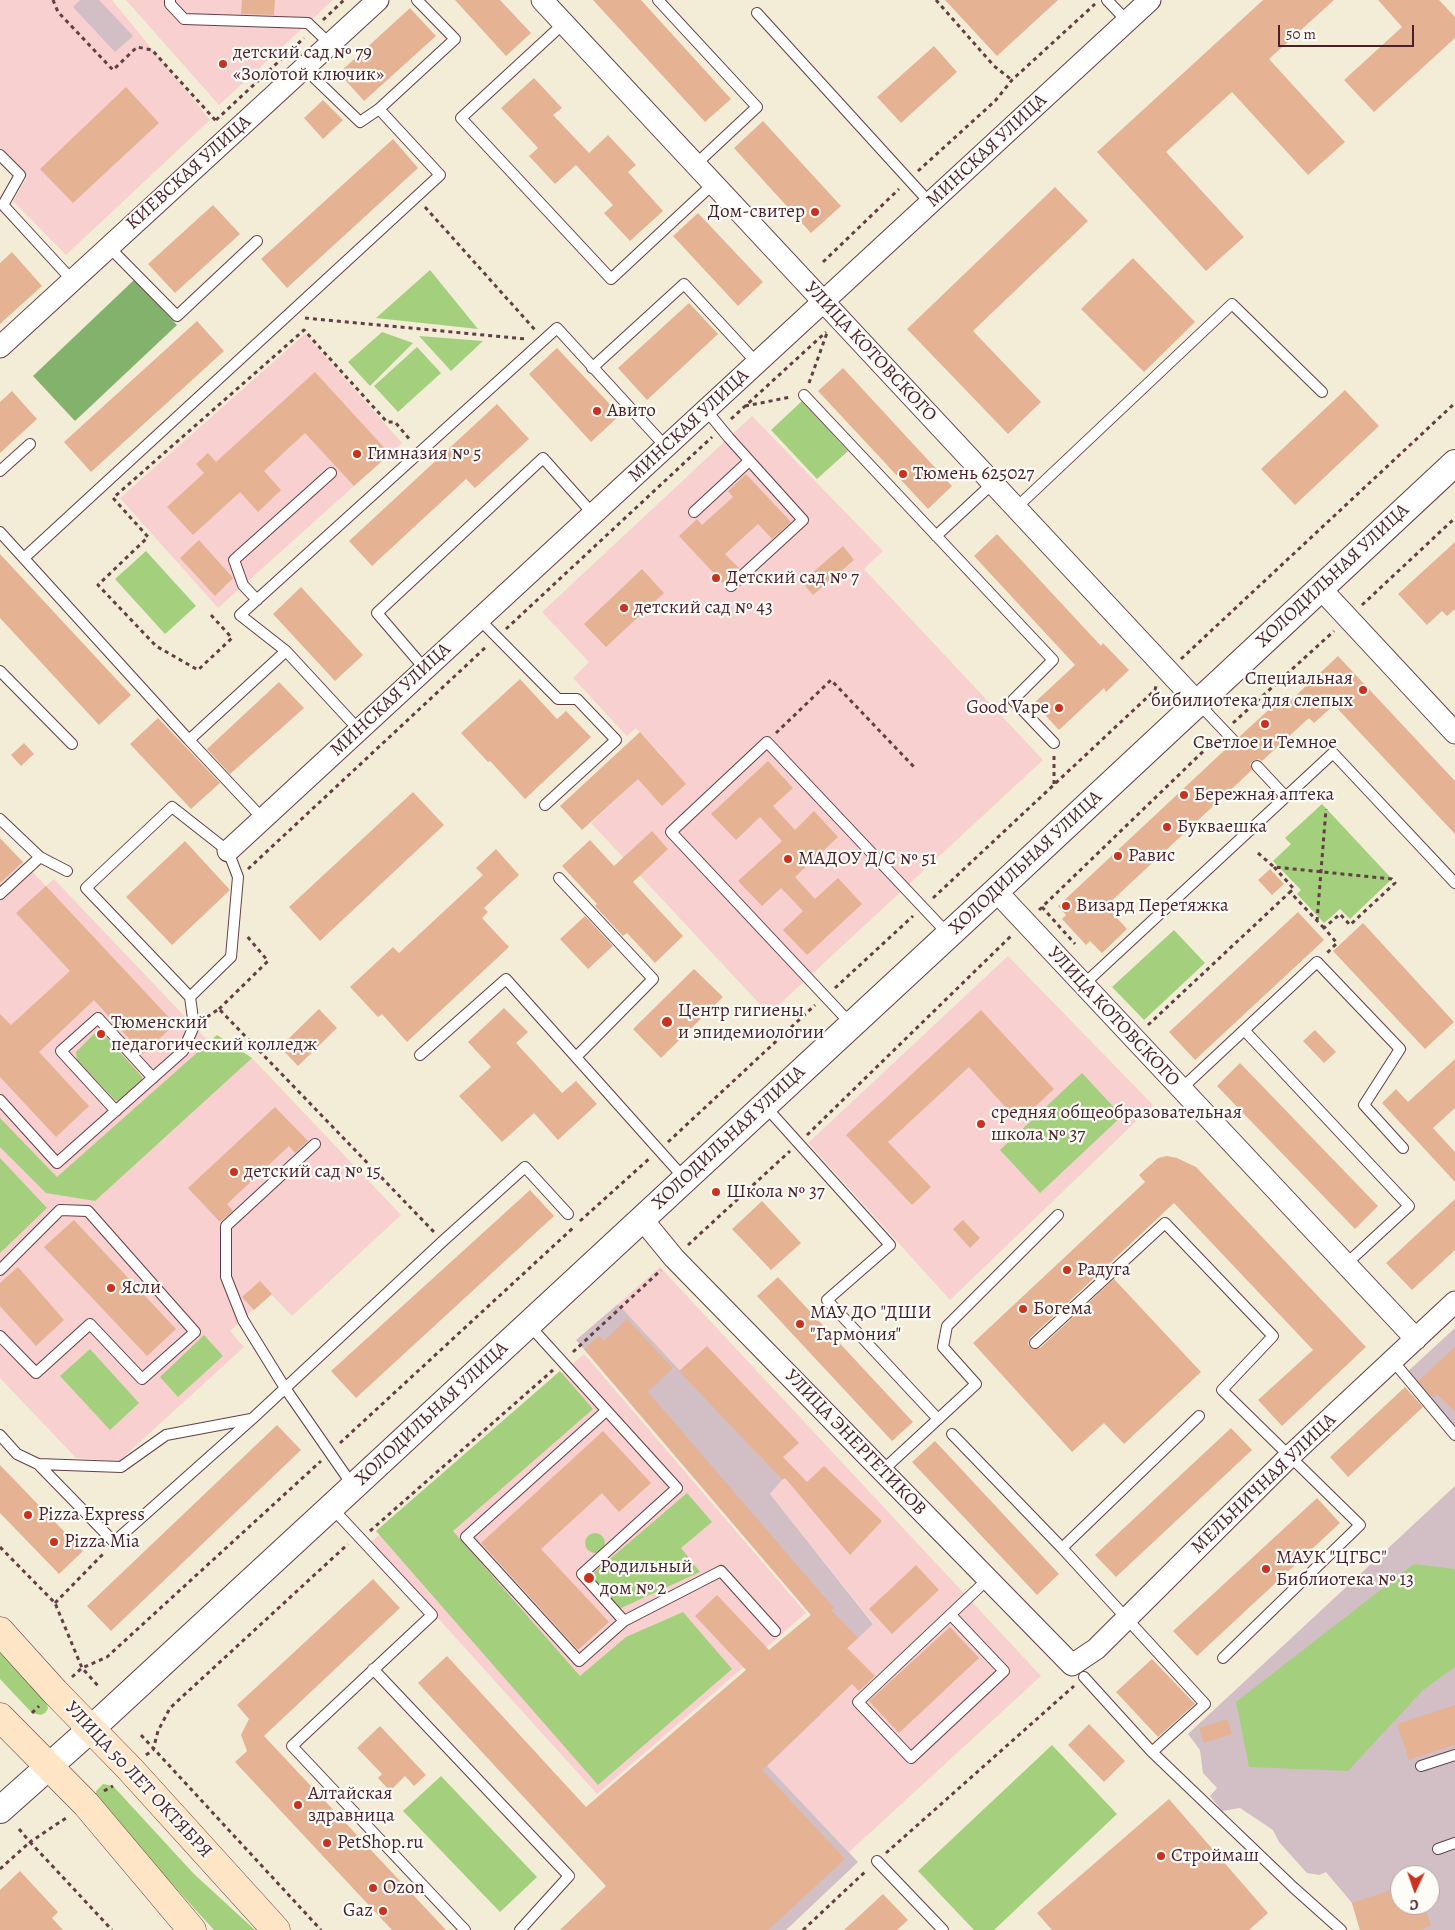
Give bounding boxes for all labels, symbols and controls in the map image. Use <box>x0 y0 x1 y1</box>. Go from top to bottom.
scale bar <box>1280 15 1416 47</box>
text: 50 m <box>1286 24 1316 44</box>
place label: детский сад № 79 «Золотой ключик» <box>233 42 384 86</box>
marker: детский сад № 79 «Золотой ключик» <box>217 58 229 70</box>
street label: МИНСКАЯ УЛИЦА <box>922 89 1052 213</box>
street label: КИЕВСКАЯ УЛИЦА <box>122 111 256 235</box>
place label: Дом-свитер <box>708 201 805 223</box>
marker: Дом-свитер <box>809 206 821 218</box>
street label: УЛИЦА КОТОВСКОГО <box>799 277 941 427</box>
street label: МИНСКАЯ УЛИЦА <box>624 364 754 488</box>
place label: Авито <box>607 400 656 422</box>
marker: Авито <box>591 405 603 417</box>
place label: Гимназия № 5 <box>367 443 482 465</box>
marker: Гимназия № 5 <box>351 448 363 460</box>
place label: Тюмень 625027 <box>913 463 1034 485</box>
marker: Тюмень 625027 <box>897 468 909 480</box>
street label: ХОЛОДИЛЬНАЯ УЛИЦА <box>1252 499 1414 653</box>
place label: Детский сад № 7 <box>726 567 859 589</box>
marker: Детский сад № 7 <box>710 572 722 584</box>
place label: детский сад № 43 <box>634 597 773 619</box>
marker: детский сад № 43 <box>618 602 630 614</box>
street label: МИНСКАЯ УЛИЦА <box>326 638 456 762</box>
place label: Специальная бибилиотека для слепых <box>1151 668 1353 712</box>
marker: Специальная бибилиотека для слепых <box>1357 684 1369 696</box>
place label: Good Vape <box>966 697 1049 719</box>
marker: Good Vape <box>1053 702 1065 714</box>
marker: Светлое и Темное <box>1259 718 1271 730</box>
place label: Светлое и Темное <box>1193 732 1337 754</box>
place label: Бережная аптека <box>1194 784 1334 806</box>
street label: ХОЛОДИЛЬНАЯ УЛИЦА <box>945 786 1107 940</box>
marker: Бережная аптека <box>1178 789 1190 801</box>
place label: Букваешка <box>1177 816 1267 838</box>
marker: Букваешка <box>1161 821 1173 833</box>
place label: Равис <box>1128 845 1175 867</box>
place label: МАДОУ Д/С № 51 <box>798 848 936 870</box>
marker: Равис <box>1112 850 1124 862</box>
marker: МАДОУ Д/С № 51 <box>782 853 794 865</box>
place label: Визард Перетяжка <box>1076 895 1229 917</box>
marker: Визард Перетяжка <box>1060 900 1072 912</box>
street label: УЛИЦА КОТОВСКОГО <box>1042 942 1184 1092</box>
place label: Центр гигиены и эпидемиологии <box>678 1000 824 1044</box>
place label: Тюменский педагогический колледж <box>111 1012 317 1056</box>
marker: Центр гигиены и эпидемиологии <box>660 1015 674 1029</box>
marker: Тюменский педагогический колледж <box>95 1028 107 1040</box>
street label: ХОЛОДИЛЬНАЯ УЛИЦА <box>648 1061 810 1215</box>
place label: средняя общеобразовательная школа № 37 <box>991 1102 1242 1146</box>
marker: средняя общеобразовательная школа № 37 <box>975 1118 987 1130</box>
place label: детский сад № 15 <box>244 1161 381 1183</box>
marker: детский сад № 15 <box>228 1166 240 1178</box>
place label: Школа № 37 <box>726 1181 825 1203</box>
marker: Школа № 37 <box>710 1186 722 1198</box>
place label: Радуга <box>1077 1259 1130 1281</box>
marker: Радуга <box>1061 1264 1073 1276</box>
place label: Ясли <box>121 1277 161 1299</box>
marker: Ясли <box>105 1282 117 1294</box>
place label: Богема <box>1033 1298 1092 1320</box>
place label: МАУ ДО "ДШИ "Гармония" <box>810 1302 932 1346</box>
marker: Богема <box>1017 1303 1029 1315</box>
marker: МАУ ДО "ДШИ "Гармония" <box>794 1318 806 1330</box>
street label: ХОЛОДИЛЬНАЯ УЛИЦА <box>351 1337 513 1491</box>
street label: УЛИЦА ЭНЕРГЕТИКОВ <box>779 1365 931 1521</box>
street label: МЕЛЬНИЧНАЯ УЛИЦА <box>1187 1409 1341 1559</box>
place label: Pizza Express <box>38 1504 145 1526</box>
marker: Pizza Express <box>22 1509 34 1521</box>
place label: Pizza Mia <box>64 1531 140 1553</box>
marker: Pizza Mia <box>48 1536 60 1548</box>
place label: МАУК "ЦГБС" Библиотека № 13 <box>1276 1547 1414 1591</box>
place label: Родильный дом № 2 <box>600 1556 692 1600</box>
marker: МАУК "ЦГБС" Библиотека № 13 <box>1260 1563 1272 1575</box>
marker: Родильный дом № 2 <box>582 1571 596 1585</box>
street label: УЛИЦА 50 ЛЕТ ОКТЯБРЯ <box>59 1697 217 1863</box>
place label: Алтайская здравница <box>308 1783 395 1827</box>
marker: Алтайская здравница <box>292 1799 304 1811</box>
place label: PetShop.ru <box>337 1832 424 1854</box>
marker: PetShop.ru <box>321 1837 333 1849</box>
place label: Строймаш <box>1171 1845 1259 1867</box>
marker: Строймаш <box>1155 1850 1167 1862</box>
north arrow <box>1390 1865 1440 1915</box>
place label: Ozon <box>383 1877 425 1899</box>
marker: Ozon <box>367 1882 379 1894</box>
text: С <box>1409 1895 1419 1914</box>
place label: Gaz <box>343 1900 373 1922</box>
marker: Gaz <box>377 1905 389 1917</box>

